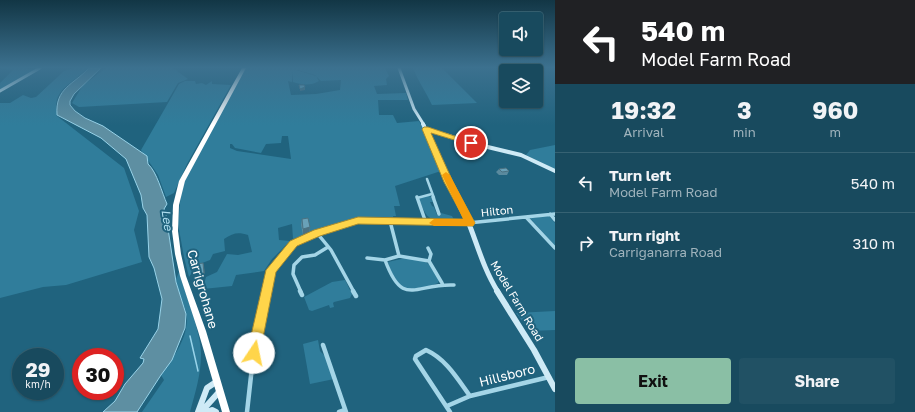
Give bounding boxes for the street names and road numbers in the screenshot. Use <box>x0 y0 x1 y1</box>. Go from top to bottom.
street label: Hilton <box>480 202 514 219</box>
street label: Carrigrohane <box>184 248 222 330</box>
street label: Model Farm Road <box>488 258 547 343</box>
street label: Hillsboro <box>477 360 537 390</box>

